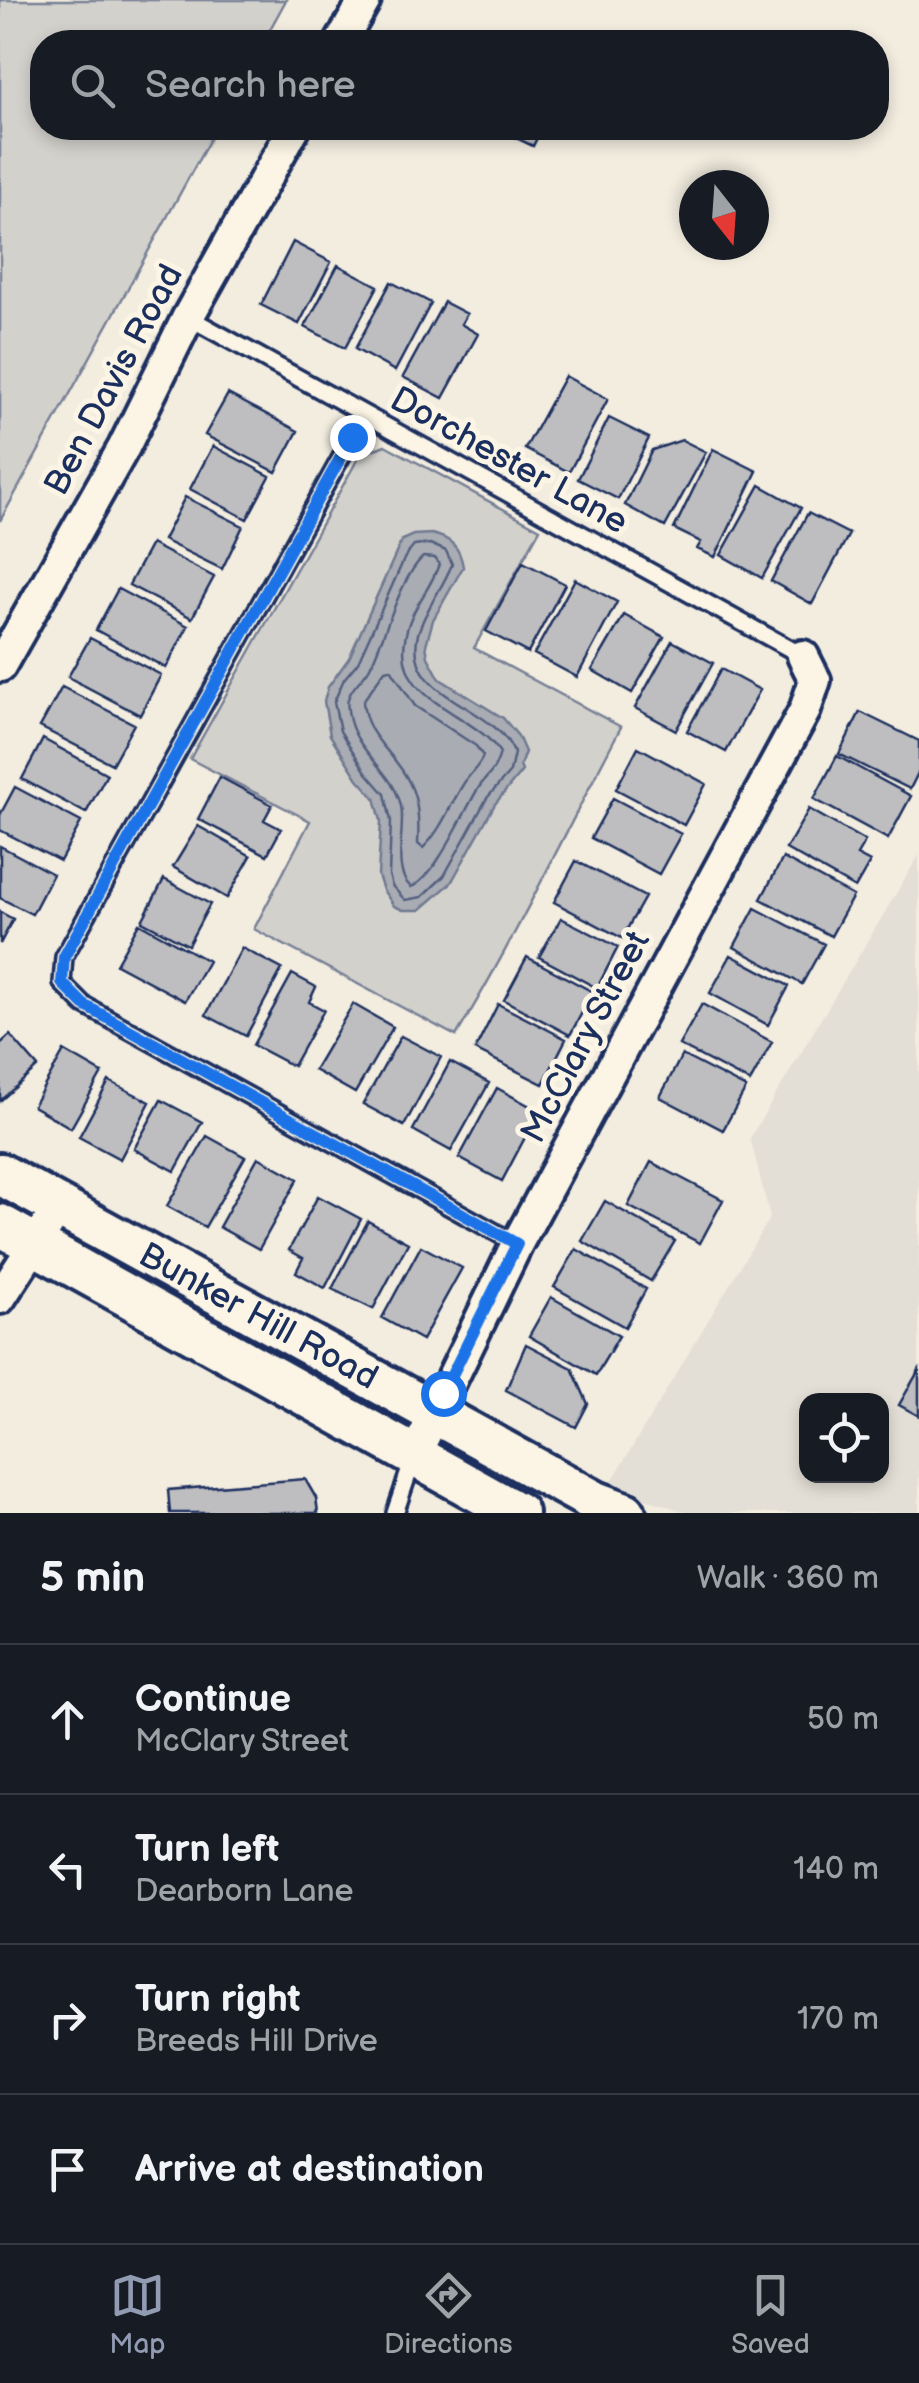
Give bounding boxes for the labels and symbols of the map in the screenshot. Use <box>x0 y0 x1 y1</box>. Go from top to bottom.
north arrow <box>679 170 769 260</box>
street label: Ben Davis Road <box>35 257 193 503</box>
street label: Dorchester Lane <box>383 378 635 544</box>
route end <box>330 415 376 461</box>
street label: McClary Street <box>512 923 660 1150</box>
street label: Bunker Hill Road <box>131 1233 385 1399</box>
route start <box>421 1371 467 1417</box>

